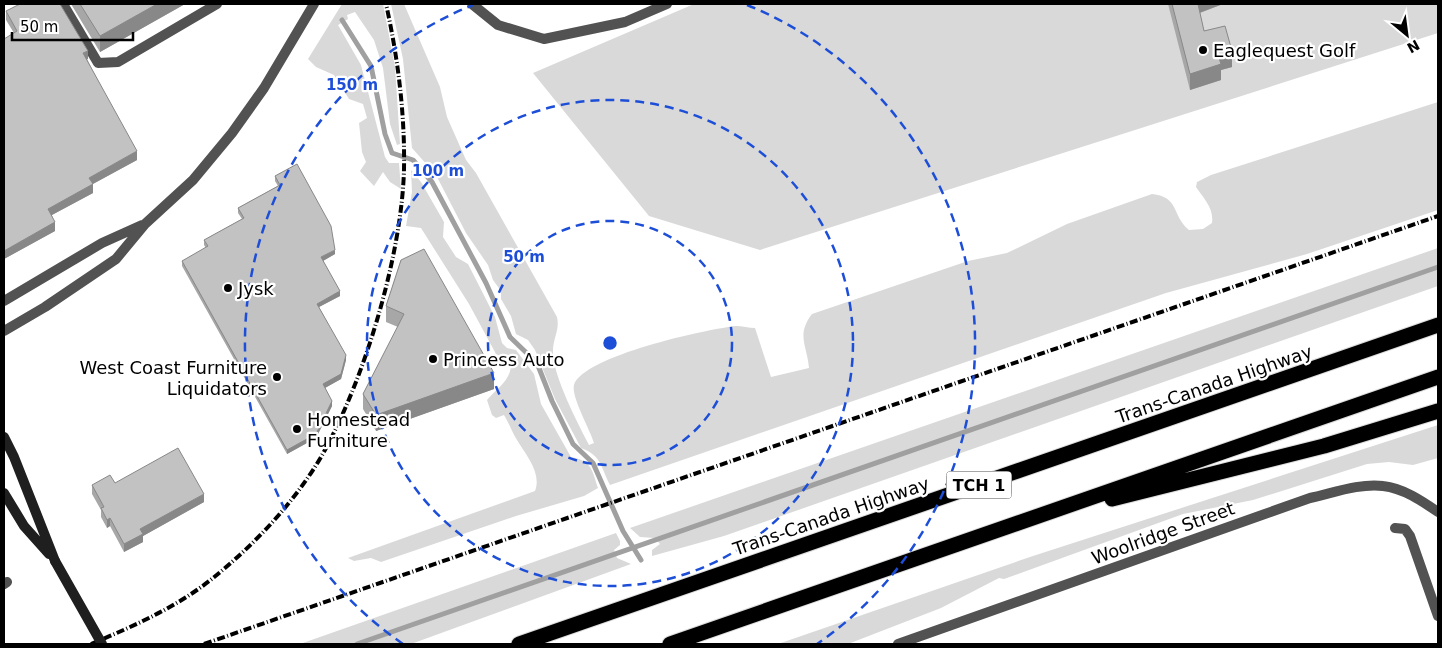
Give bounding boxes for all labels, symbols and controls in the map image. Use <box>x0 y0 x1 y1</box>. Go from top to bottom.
scale bar <box>12 10 134 42</box>
north arrow <box>1382 10 1432 60</box>
text: 50 m <box>20 18 58 36</box>
text: N <box>1404 37 1422 56</box>
place label: Eaglequest Golf <box>1213 40 1356 61</box>
marker: Eaglequest Golf <box>1197 44 1209 56</box>
text: 150 m <box>326 76 378 94</box>
text: 100 m <box>412 162 464 180</box>
text: 50 m <box>503 248 545 266</box>
place label: Jysk <box>237 278 274 299</box>
marker: Jysk <box>222 282 234 294</box>
centre of rings <box>601 334 619 352</box>
street label: Trans-Canada Highway <box>1112 340 1315 428</box>
place label: Princess Auto <box>443 349 565 370</box>
marker: Princess Auto <box>427 353 439 365</box>
place label: West Coast Furniture Liquidators <box>79 357 267 399</box>
marker: West Coast Furniture Liquidators <box>271 371 283 383</box>
place label: Homestead Furniture <box>307 409 410 451</box>
marker: Homestead Furniture <box>291 423 303 435</box>
street label: Trans-Canada Highway <box>729 472 932 560</box>
road number: TCH 1 <box>946 472 1012 498</box>
street label: Woolridge Street <box>1089 497 1237 569</box>

